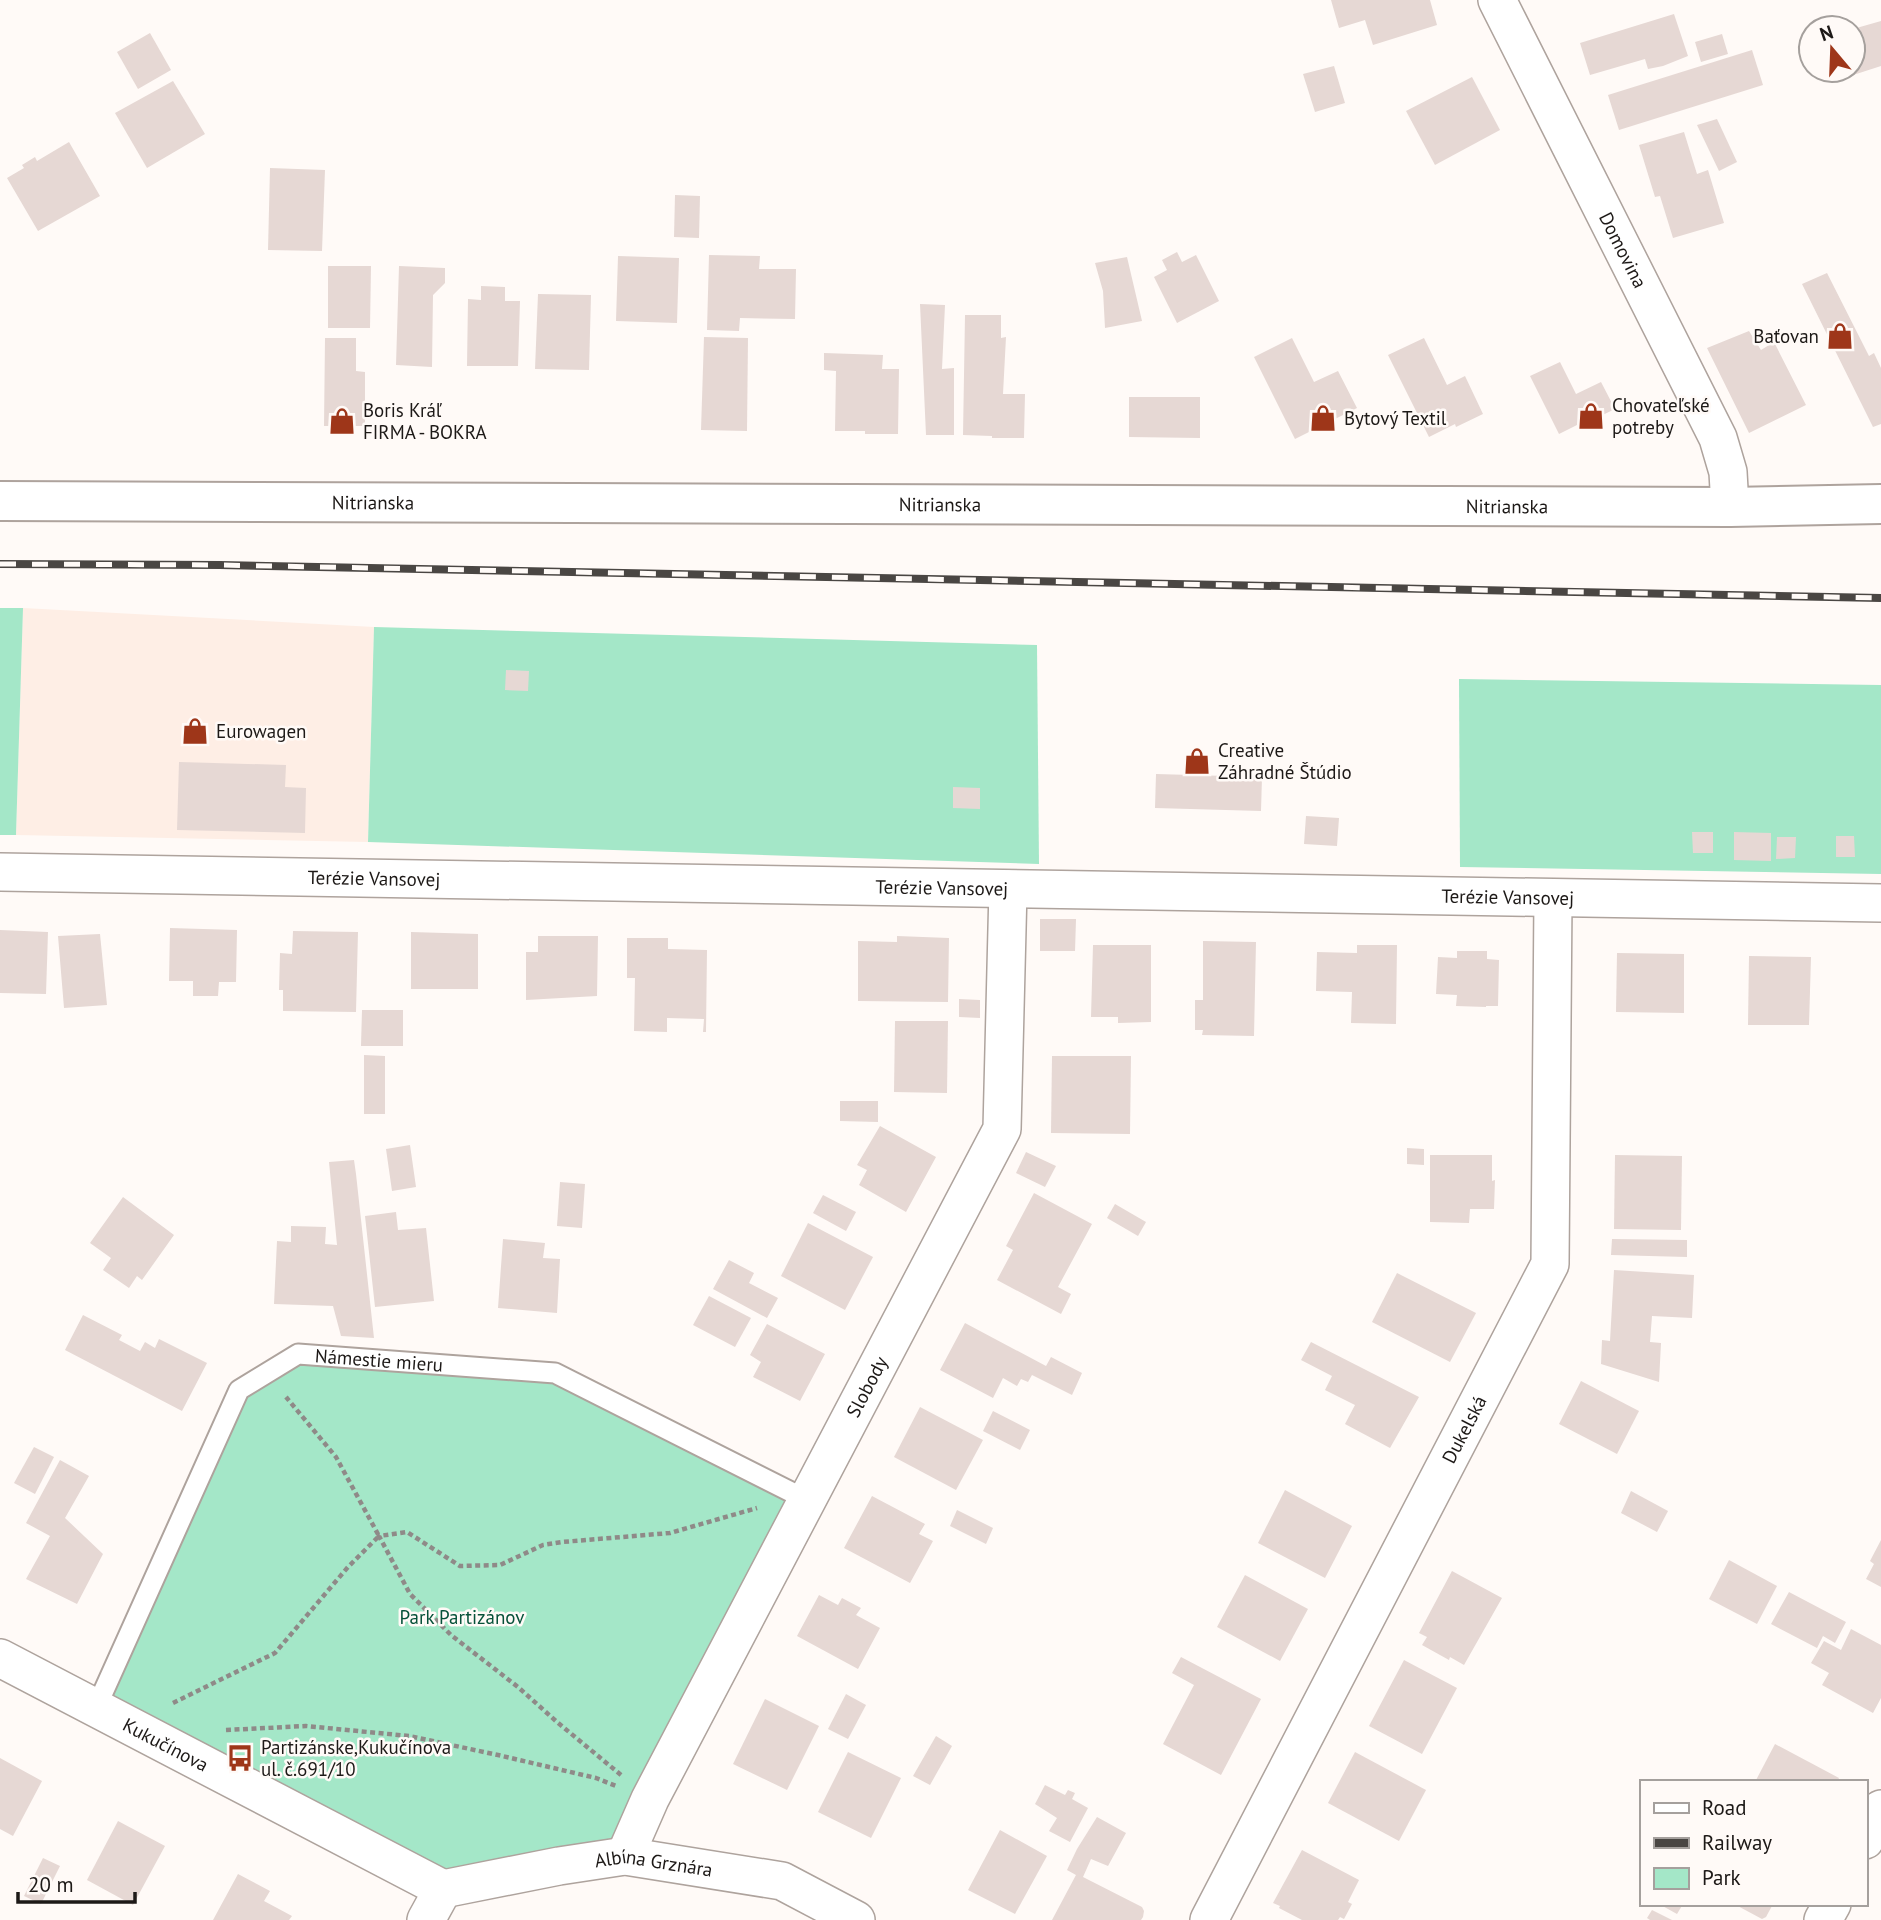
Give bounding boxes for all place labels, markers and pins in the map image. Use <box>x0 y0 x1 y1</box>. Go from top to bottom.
shop icon: Baťovan <box>1825 321 1855 351</box>
place label: Baťovan <box>1753 324 1819 348</box>
place label: Chovateľské potreby <box>1612 393 1710 439</box>
place label: Boris Kráľ FIRMA - BOKRA <box>363 398 487 444</box>
shop icon: Chovateľské potreby <box>1576 401 1606 431</box>
shop icon: Bytový Textil <box>1308 403 1338 433</box>
shop icon: Boris Kráľ FIRMA - BOKRA <box>327 406 357 436</box>
place label: Bytový Textil <box>1344 406 1447 430</box>
shop icon: Eurowagen <box>180 716 210 746</box>
place label: Eurowagen <box>216 719 307 743</box>
place label: Creative Záhradné Štúdio <box>1218 738 1352 784</box>
shop icon: Creative Záhradné Štúdio <box>1182 746 1212 776</box>
place label: Partizánske,Kukučínova ul. č.691/10 <box>261 1735 451 1781</box>
bus stop icon: Partizánske,Kukučínova ul. č.691/10 <box>225 1743 255 1773</box>

